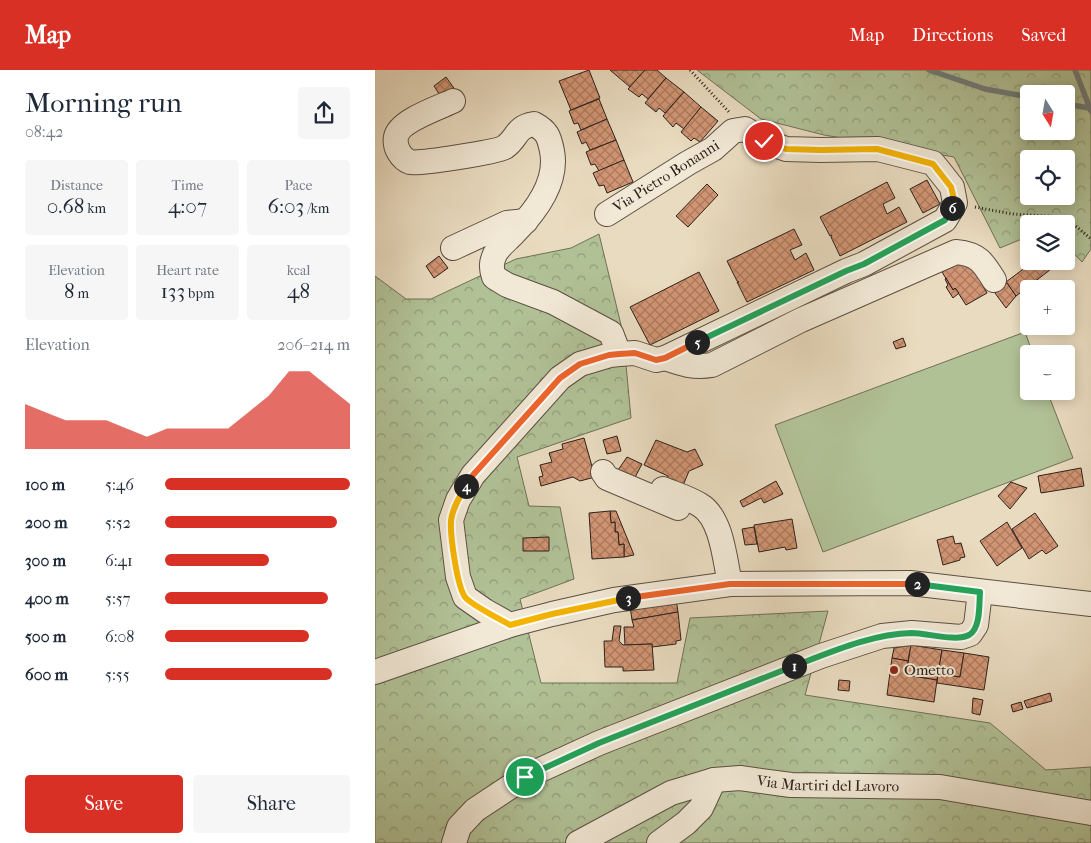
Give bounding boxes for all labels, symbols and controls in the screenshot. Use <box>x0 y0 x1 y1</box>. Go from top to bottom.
text: Map <box>25 21 71 49</box>
text: Map <box>850 25 884 46</box>
text: Directions <box>912 25 993 46</box>
text: Saved <box>1021 25 1066 46</box>
north arrow <box>1020 85 1075 140</box>
map controls <box>1020 85 1075 400</box>
text: Morning run <box>25 86 182 119</box>
button: share <box>298 87 350 139</box>
pin <box>743 120 785 162</box>
text: 08:42 <box>25 122 63 141</box>
icon: check <box>750 127 778 155</box>
street label: Via Pietro Bonanni <box>609 136 723 217</box>
button: locate <box>1020 150 1075 205</box>
text: Distance <box>50 177 103 194</box>
text: Time <box>172 177 203 194</box>
text: Pace <box>285 177 312 194</box>
text: 0.68 <box>47 194 84 218</box>
text: 4:07 <box>168 194 207 218</box>
text: 6:03 <box>268 194 304 218</box>
pin: 6 <box>939 196 965 220</box>
text: km <box>84 200 106 217</box>
text: /km <box>304 200 329 217</box>
text: 6 <box>949 200 956 217</box>
button: layers <box>1020 215 1075 270</box>
text: Elevation <box>48 262 105 279</box>
text: Heart rate <box>156 262 219 279</box>
text: kcal <box>287 262 310 279</box>
text: 8 <box>64 279 74 303</box>
text: 133 <box>160 279 185 303</box>
text: 48 <box>287 279 310 303</box>
button: + <box>1020 280 1075 335</box>
text: m <box>74 285 89 302</box>
text: bpm <box>185 285 215 302</box>
pin: 5 <box>685 330 709 354</box>
text: 5 <box>694 334 701 351</box>
text: Elevation <box>25 335 90 354</box>
text: 206–214 m <box>277 335 350 354</box>
button: − <box>1020 345 1075 400</box>
pin: 4 <box>453 474 479 498</box>
text: 100 m <box>25 475 65 494</box>
text: 5:46 <box>105 475 134 494</box>
text: 4 <box>462 478 471 495</box>
text: 200 m <box>25 513 68 532</box>
text: 5:52 <box>105 513 131 532</box>
text: 300 m <box>25 551 66 570</box>
text: 6:41 <box>105 551 133 570</box>
pin: 2 <box>905 572 929 596</box>
text: 2 <box>914 576 921 593</box>
pin: 3 <box>615 586 641 610</box>
text: 400 m <box>25 589 69 608</box>
text: 5:57 <box>105 589 130 608</box>
text: 3 <box>626 590 631 607</box>
text: 500 m <box>25 627 66 646</box>
text: 6:08 <box>105 627 134 646</box>
pin: 1 <box>781 654 807 678</box>
text: 1 <box>792 658 797 675</box>
place label: Ometto <box>904 661 954 679</box>
marker: Ometto <box>888 664 900 676</box>
text: 600 m <box>25 665 68 684</box>
text: 5:55 <box>105 665 130 684</box>
pin <box>504 756 546 798</box>
icon: arrive <box>511 763 539 791</box>
street label: Via Martiri del Lavoro <box>755 771 900 795</box>
button: Save <box>25 775 183 833</box>
button: Share <box>193 775 350 833</box>

